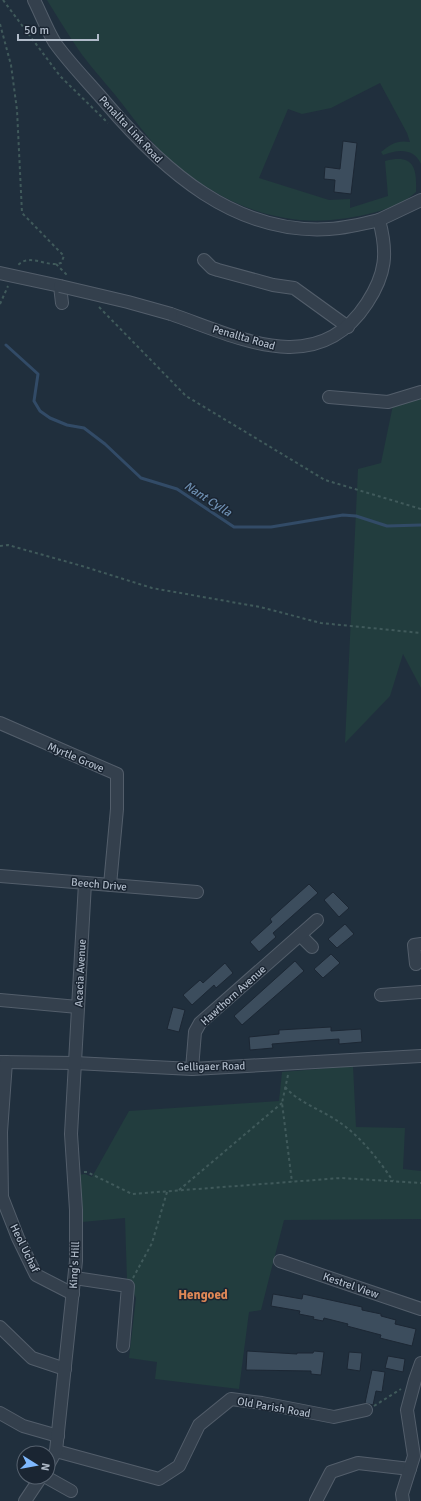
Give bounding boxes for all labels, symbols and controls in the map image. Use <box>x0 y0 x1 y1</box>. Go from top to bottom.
scale bar <box>18 16 98 42</box>
text: 50 m <box>24 23 49 38</box>
street label: Penallta Link Road <box>96 93 165 166</box>
street label: Penallta Road <box>211 322 277 353</box>
water label: Nant Cylla <box>181 479 235 521</box>
street label: Myrtle Grove <box>46 740 106 775</box>
street label: Beech Drive <box>71 876 127 893</box>
street label: Acacia Avenue <box>72 939 89 1007</box>
street label: Hawthorn Avenue <box>198 963 269 1028</box>
street label: Gelligaer Road <box>177 1059 246 1074</box>
street label: Heol Uchaf <box>7 1222 42 1276</box>
street label: King's Hill <box>67 1241 82 1289</box>
street label: Kestrel View <box>321 1270 380 1301</box>
district label: Hengoed <box>178 1287 228 1303</box>
street label: Old Parish Road <box>236 1395 312 1420</box>
north arrow <box>16 1445 56 1485</box>
text: N <box>38 1462 52 1472</box>

